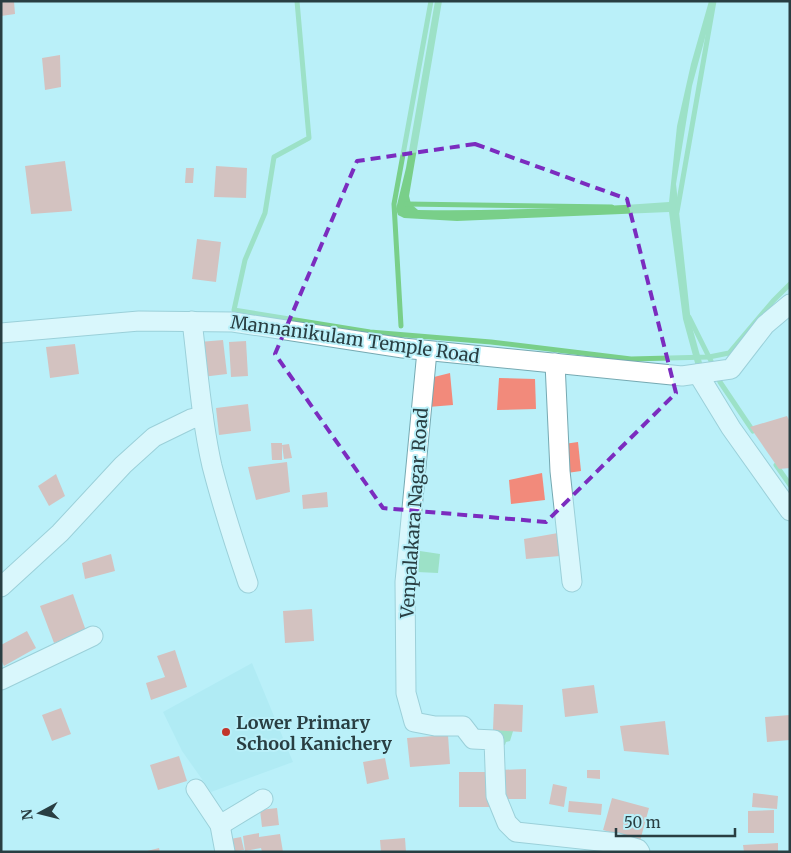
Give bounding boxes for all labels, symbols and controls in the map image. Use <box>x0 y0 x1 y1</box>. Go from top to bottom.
street label: Mannanikulam Temple Road <box>229 310 481 368</box>
street label: Venpalakara Nagar Road <box>395 407 433 620</box>
place label: Lower Primary School Kanichery <box>236 711 392 755</box>
marker: Lower Primary School Kanichery <box>220 726 232 738</box>
north arrow <box>15 788 65 838</box>
scale bar <box>616 806 735 838</box>
text: N <box>17 808 37 821</box>
text: 50 m <box>624 813 661 832</box>

